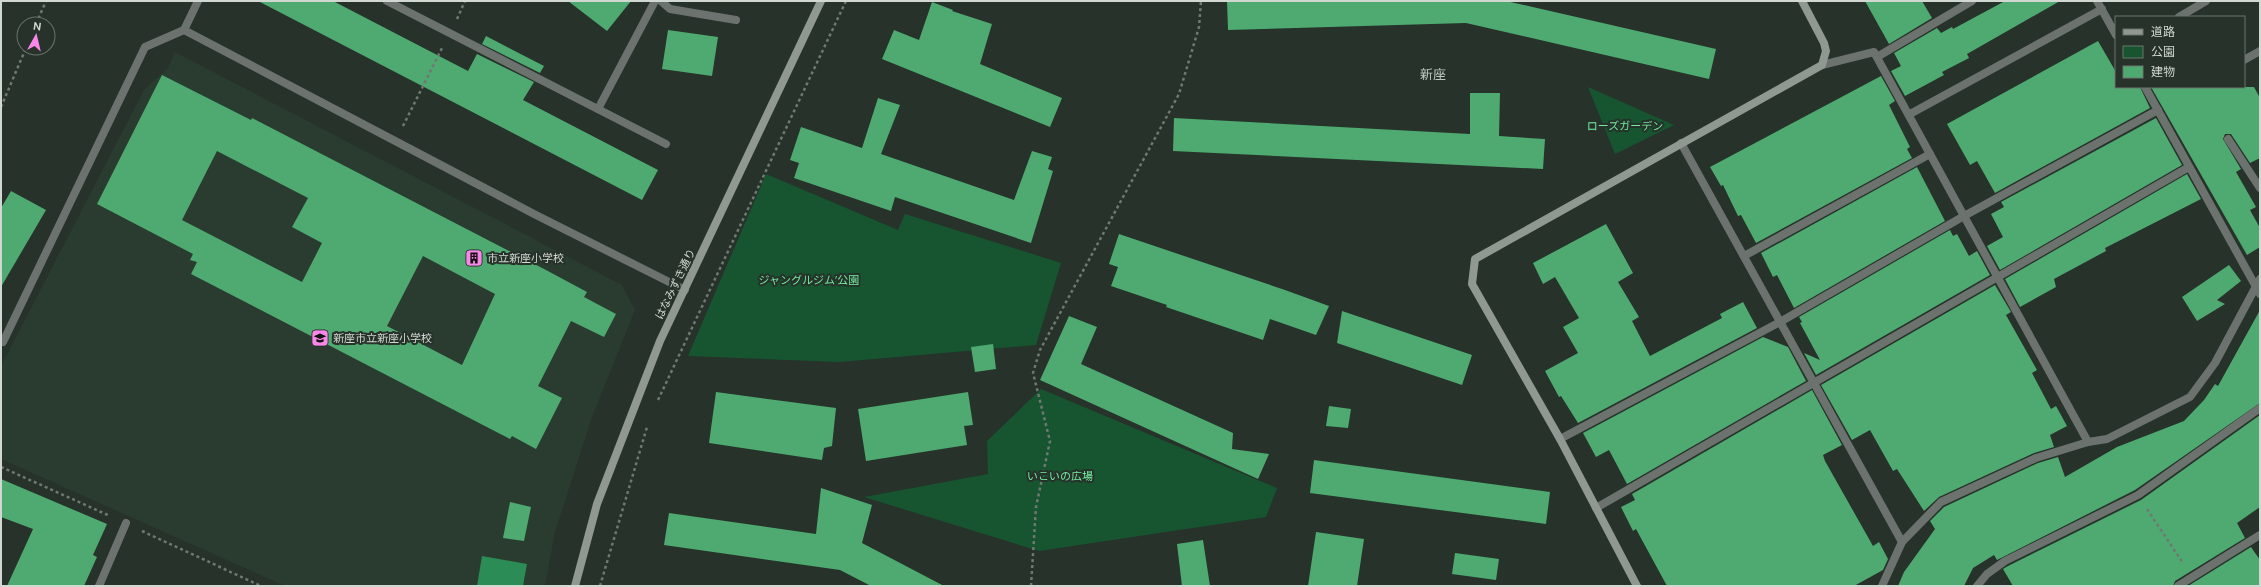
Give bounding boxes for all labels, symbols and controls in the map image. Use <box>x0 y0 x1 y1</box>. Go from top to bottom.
north arrow <box>16 16 56 56</box>
legend <box>2115 16 2245 88</box>
text: N <box>32 19 42 34</box>
text: 道路 <box>2151 24 2175 40</box>
text: 公園 <box>2151 44 2175 60</box>
text: 建物 <box>2151 64 2175 80</box>
district label: 新座 <box>1420 66 1446 83</box>
park label: ローズガーデン <box>1587 119 1663 133</box>
street label: はなみずき通り <box>652 246 698 322</box>
building icon: 市立新座小学校 <box>464 248 484 268</box>
place label: 市立新座小学校 <box>487 251 564 265</box>
park label: ジャングルジム’公園 <box>759 273 859 287</box>
school or university icon: 新座市立新座小学校 <box>310 328 330 348</box>
place label: 新座市立新座小学校 <box>333 331 432 345</box>
park label: いこいの広場 <box>1027 469 1093 483</box>

